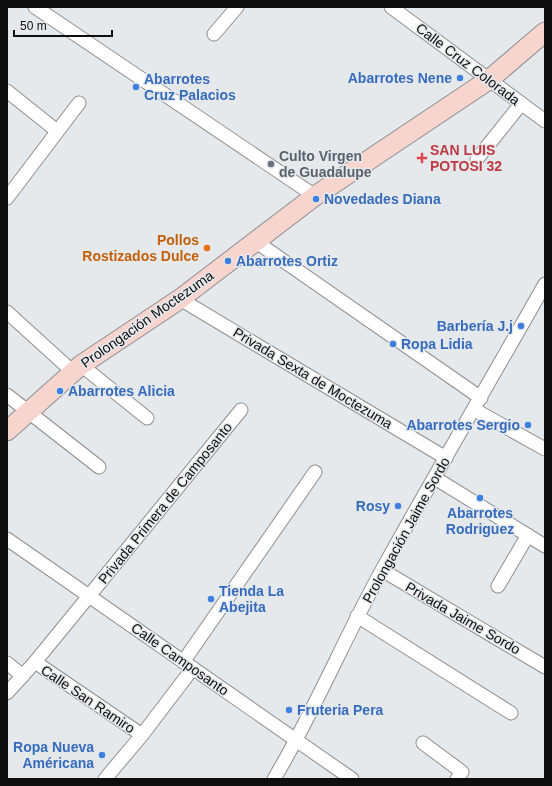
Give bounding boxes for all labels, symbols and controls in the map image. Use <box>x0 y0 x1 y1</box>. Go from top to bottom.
scale bar <box>14 12 112 38</box>
text: 50 m <box>20 19 47 33</box>
street label: Calle Cruz Colorada <box>413 20 523 108</box>
place label: Abarrotes Nene <box>348 70 452 86</box>
place label: Abarrotes Cruz Palacios <box>144 71 236 103</box>
marker: Abarrotes Nene <box>455 73 465 83</box>
marker: Abarrotes Cruz Palacios <box>131 82 141 92</box>
place label: SAN LUIS POTOSI 32 <box>430 142 502 174</box>
place label: Culto Virgen de Guadalupe <box>279 148 372 180</box>
marker: SAN LUIS POTOSI 32 <box>417 153 427 163</box>
marker: Culto Virgen de Guadalupe <box>266 159 276 169</box>
place label: Novedades Diana <box>324 191 441 207</box>
marker: Novedades Diana <box>311 194 321 204</box>
place label: Pollos Rostizados Dulce <box>82 232 199 264</box>
marker: Pollos Rostizados Dulce <box>202 243 212 253</box>
place label: Abarrotes Ortiz <box>236 253 338 269</box>
marker: Abarrotes Ortiz <box>223 256 233 266</box>
street label: Prolongación Moctezuma <box>78 267 216 371</box>
place label: Barbería J.j <box>437 318 513 334</box>
marker: Barbería J.j <box>516 321 526 331</box>
street label: Privada Sexta de Moctezuma <box>231 324 396 432</box>
place label: Ropa Lidia <box>401 336 473 352</box>
marker: Ropa Lidia <box>388 339 398 349</box>
place label: Abarrotes Alicia <box>68 383 175 399</box>
marker: Abarrotes Alicia <box>55 386 65 396</box>
place label: Abarrotes Sergio <box>406 417 520 433</box>
street label: Privada Primera de Camposanto <box>95 419 235 587</box>
marker: Abarrotes Sergio <box>523 420 533 430</box>
street label: Prolongación Jaime Sordo <box>359 454 453 606</box>
marker: Abarrotes Rodriguez <box>475 493 485 503</box>
place label: Rosy <box>356 498 390 514</box>
marker: Rosy <box>393 501 403 511</box>
place label: Abarrotes Rodriguez <box>446 505 514 537</box>
street label: Privada Jaime Sordo <box>403 579 523 658</box>
place label: Tienda La Abejita <box>219 583 284 615</box>
marker: Tienda La Abejita <box>206 594 216 604</box>
street label: Calle Camposanto <box>128 619 232 699</box>
street label: Calle San Ramiro <box>38 662 138 736</box>
place label: Fruteria Pera <box>297 702 384 718</box>
marker: Fruteria Pera <box>284 705 294 715</box>
place label: Ropa Nueva Américana <box>13 739 94 771</box>
marker: Ropa Nueva Américana <box>97 750 107 760</box>

